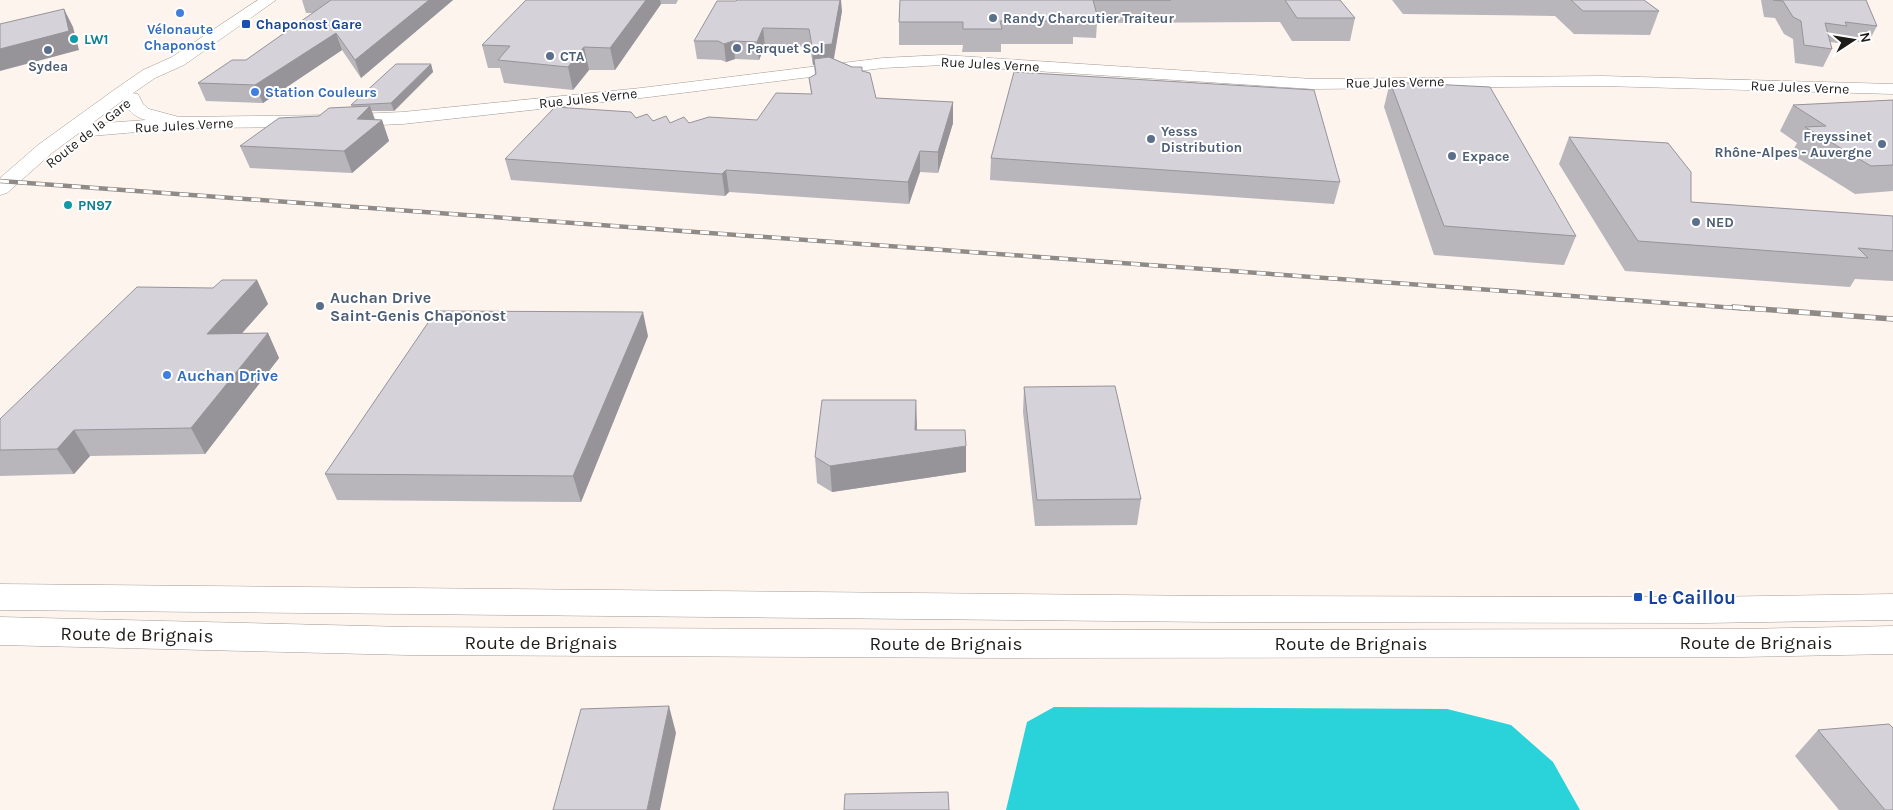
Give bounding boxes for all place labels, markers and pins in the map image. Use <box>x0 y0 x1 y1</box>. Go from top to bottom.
marker: Vélonaute Chaponost <box>174 7 186 19</box>
place label: Randy Charcutier Traiteur <box>1003 10 1174 27</box>
marker: Randy Charcutier Traiteur <box>987 12 999 24</box>
place label: Chaponost Gare <box>256 16 362 33</box>
marker: Chaponost Gare <box>240 18 252 30</box>
place label: Vélonaute Chaponost <box>144 21 216 54</box>
place label: LW1 <box>84 31 108 48</box>
marker: LW1 <box>68 33 80 45</box>
place label: Parquet Sol <box>747 40 824 57</box>
marker: Parquet Sol <box>731 42 743 54</box>
marker: Sydea <box>42 44 54 56</box>
place label: CTA <box>560 48 585 65</box>
marker: CTA <box>544 50 556 62</box>
place label: Sydea <box>28 58 68 75</box>
place label: Station Couleurs <box>265 84 377 101</box>
marker: Station Couleurs <box>249 86 261 98</box>
place label: Yesss Distribution <box>1161 123 1242 156</box>
place label: Freyssinet Rhône-Alpes - Auvergne <box>1714 128 1872 161</box>
marker: Yesss Distribution <box>1145 133 1157 145</box>
marker: Freyssinet Rhône-Alpes - Auvergne <box>1876 138 1888 150</box>
place label: Expace <box>1462 148 1510 165</box>
marker: Expace <box>1446 150 1458 162</box>
place label: PN97 <box>78 197 112 214</box>
marker: PN97 <box>62 199 74 211</box>
place label: NED <box>1706 214 1734 231</box>
marker: NED <box>1690 216 1702 228</box>
place label: Auchan Drive Saint-Genis Chaponost <box>330 288 506 325</box>
marker: Auchan Drive Saint-Genis Chaponost <box>314 300 326 312</box>
place label: Auchan Drive <box>177 366 278 385</box>
marker: Auchan Drive <box>161 369 173 381</box>
place label: Le Caillou <box>1648 587 1736 609</box>
marker: Le Caillou <box>1632 591 1644 603</box>

